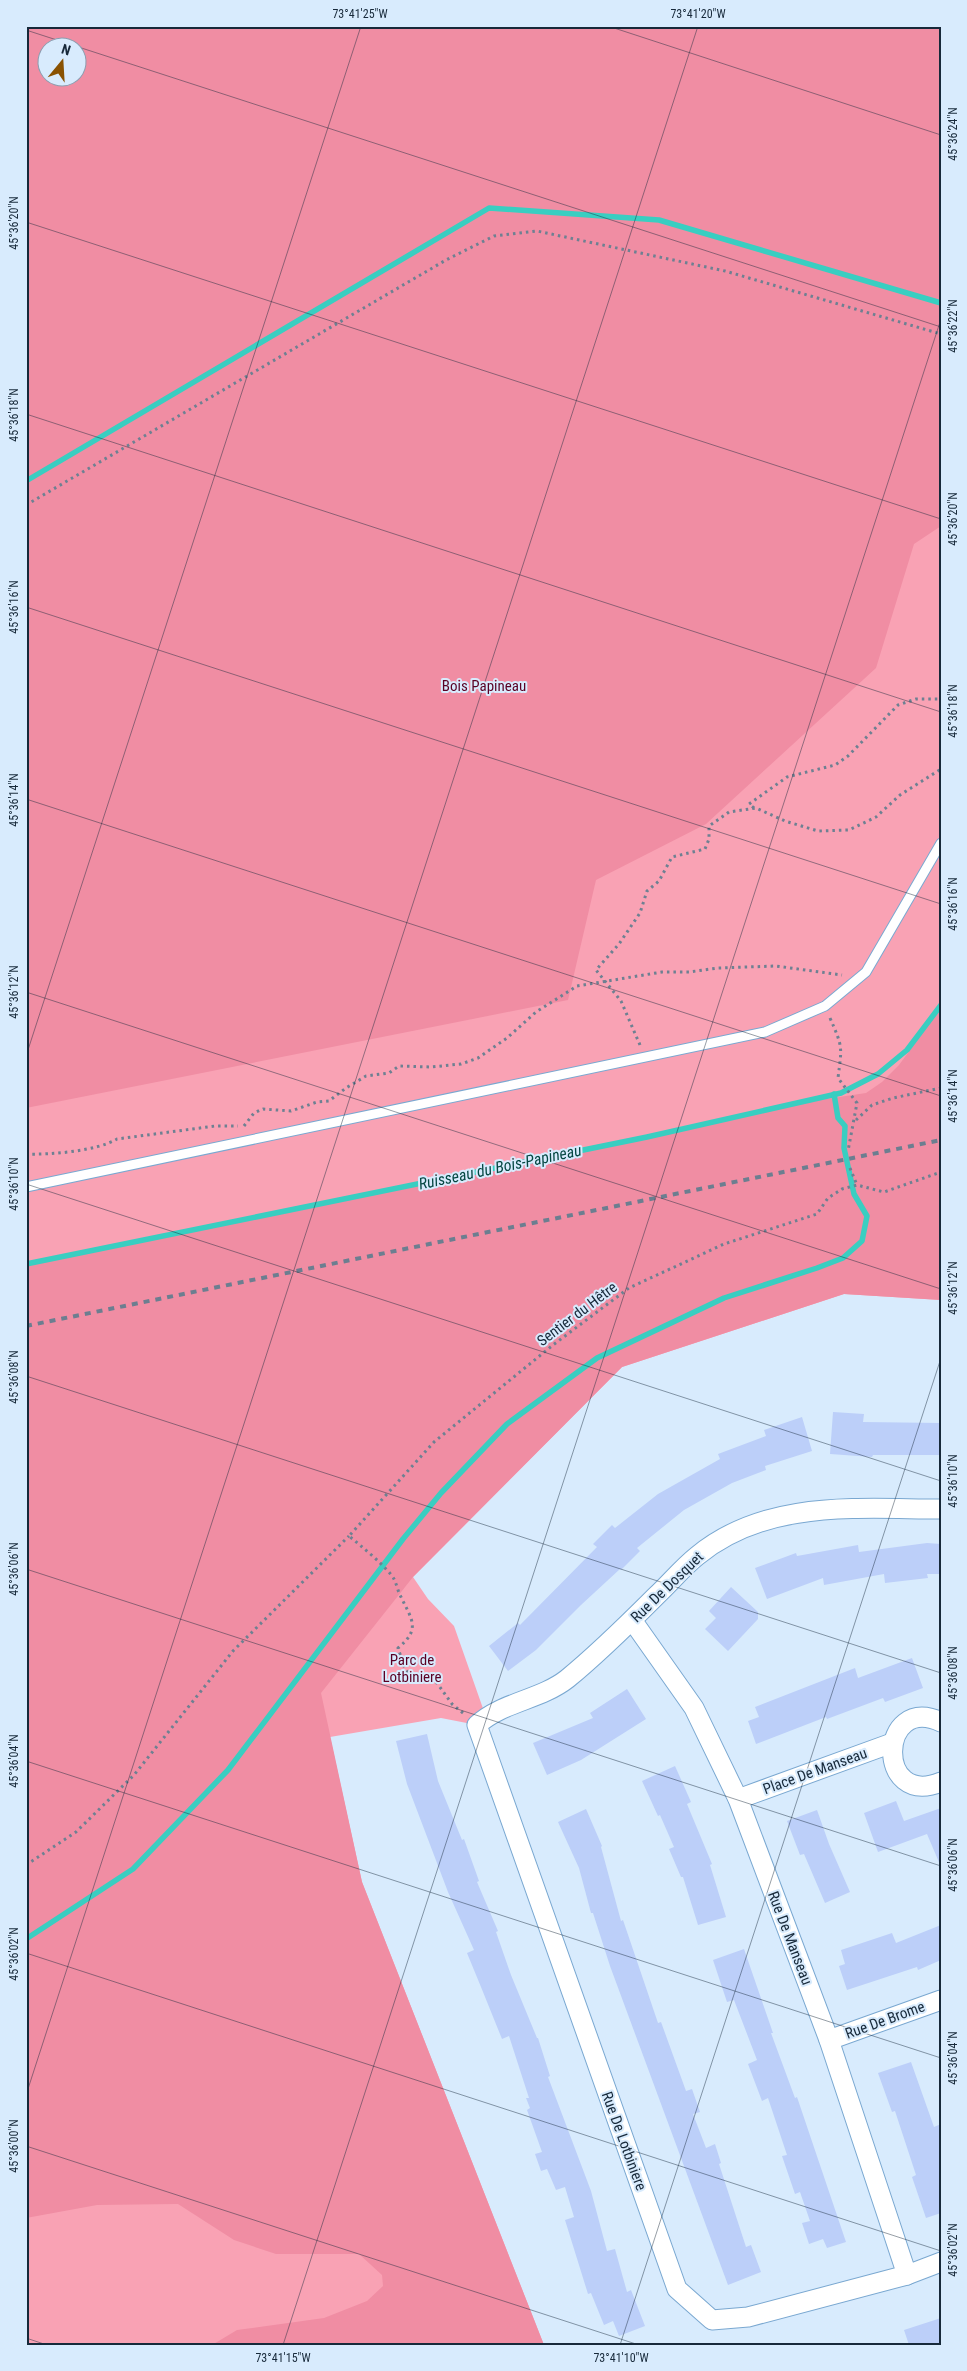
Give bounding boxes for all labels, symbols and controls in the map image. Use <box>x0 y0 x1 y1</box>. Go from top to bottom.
text: 73°41'25"W <box>332 7 388 21</box>
text: 73°41'20"W <box>670 7 726 21</box>
north arrow <box>38 38 88 88</box>
text: N <box>59 41 73 59</box>
text: 45°36'24"N <box>946 107 960 161</box>
text: 45°36'20"N <box>7 196 21 250</box>
text: 45°36'22"N <box>946 299 960 353</box>
text: 45°36'18"N <box>7 388 21 442</box>
text: 45°36'20"N <box>946 492 960 546</box>
text: 45°36'16"N <box>7 580 21 634</box>
park label: Bois Papineau <box>442 677 526 695</box>
text: 45°36'18"N <box>946 684 960 738</box>
text: 45°36'14"N <box>7 773 21 827</box>
text: 45°36'16"N <box>946 877 960 931</box>
text: 45°36'12"N <box>7 965 21 1019</box>
text: 45°36'14"N <box>946 1069 960 1123</box>
water label: Ruisseau du Bois-Papineau <box>417 1140 584 1194</box>
text: 45°36'10"N <box>7 1157 21 1211</box>
text: 45°36'12"N <box>946 1261 960 1315</box>
street label: Sentier du Hêtre <box>533 1278 621 1350</box>
text: 45°36'08"N <box>7 1350 21 1404</box>
text: 45°36'10"N <box>946 1454 960 1508</box>
text: 45°36'06"N <box>7 1542 21 1596</box>
street label: Rue De Dosquet <box>627 1548 707 1626</box>
text: 45°36'08"N <box>946 1646 960 1700</box>
park label: Parc de Lotbiniere <box>382 1651 442 1686</box>
text: 45°36'04"N <box>7 1734 21 1788</box>
street label: Place De Manseau <box>760 1744 870 1798</box>
text: 45°36'06"N <box>946 1838 960 1892</box>
street label: Rue De Manseau <box>764 1889 816 1987</box>
text: 45°36'02"N <box>7 1927 21 1981</box>
street label: Rue De Brome <box>843 1997 927 2043</box>
text: 45°36'04"N <box>946 2031 960 2085</box>
street label: Rue De Lotbiniere <box>598 2089 650 2193</box>
text: 45°36'00"N <box>7 2119 21 2173</box>
text: 45°36'02"N <box>946 2223 960 2277</box>
text: 73°41'15"W <box>255 2351 311 2365</box>
text: 73°41'10"W <box>593 2351 649 2365</box>

